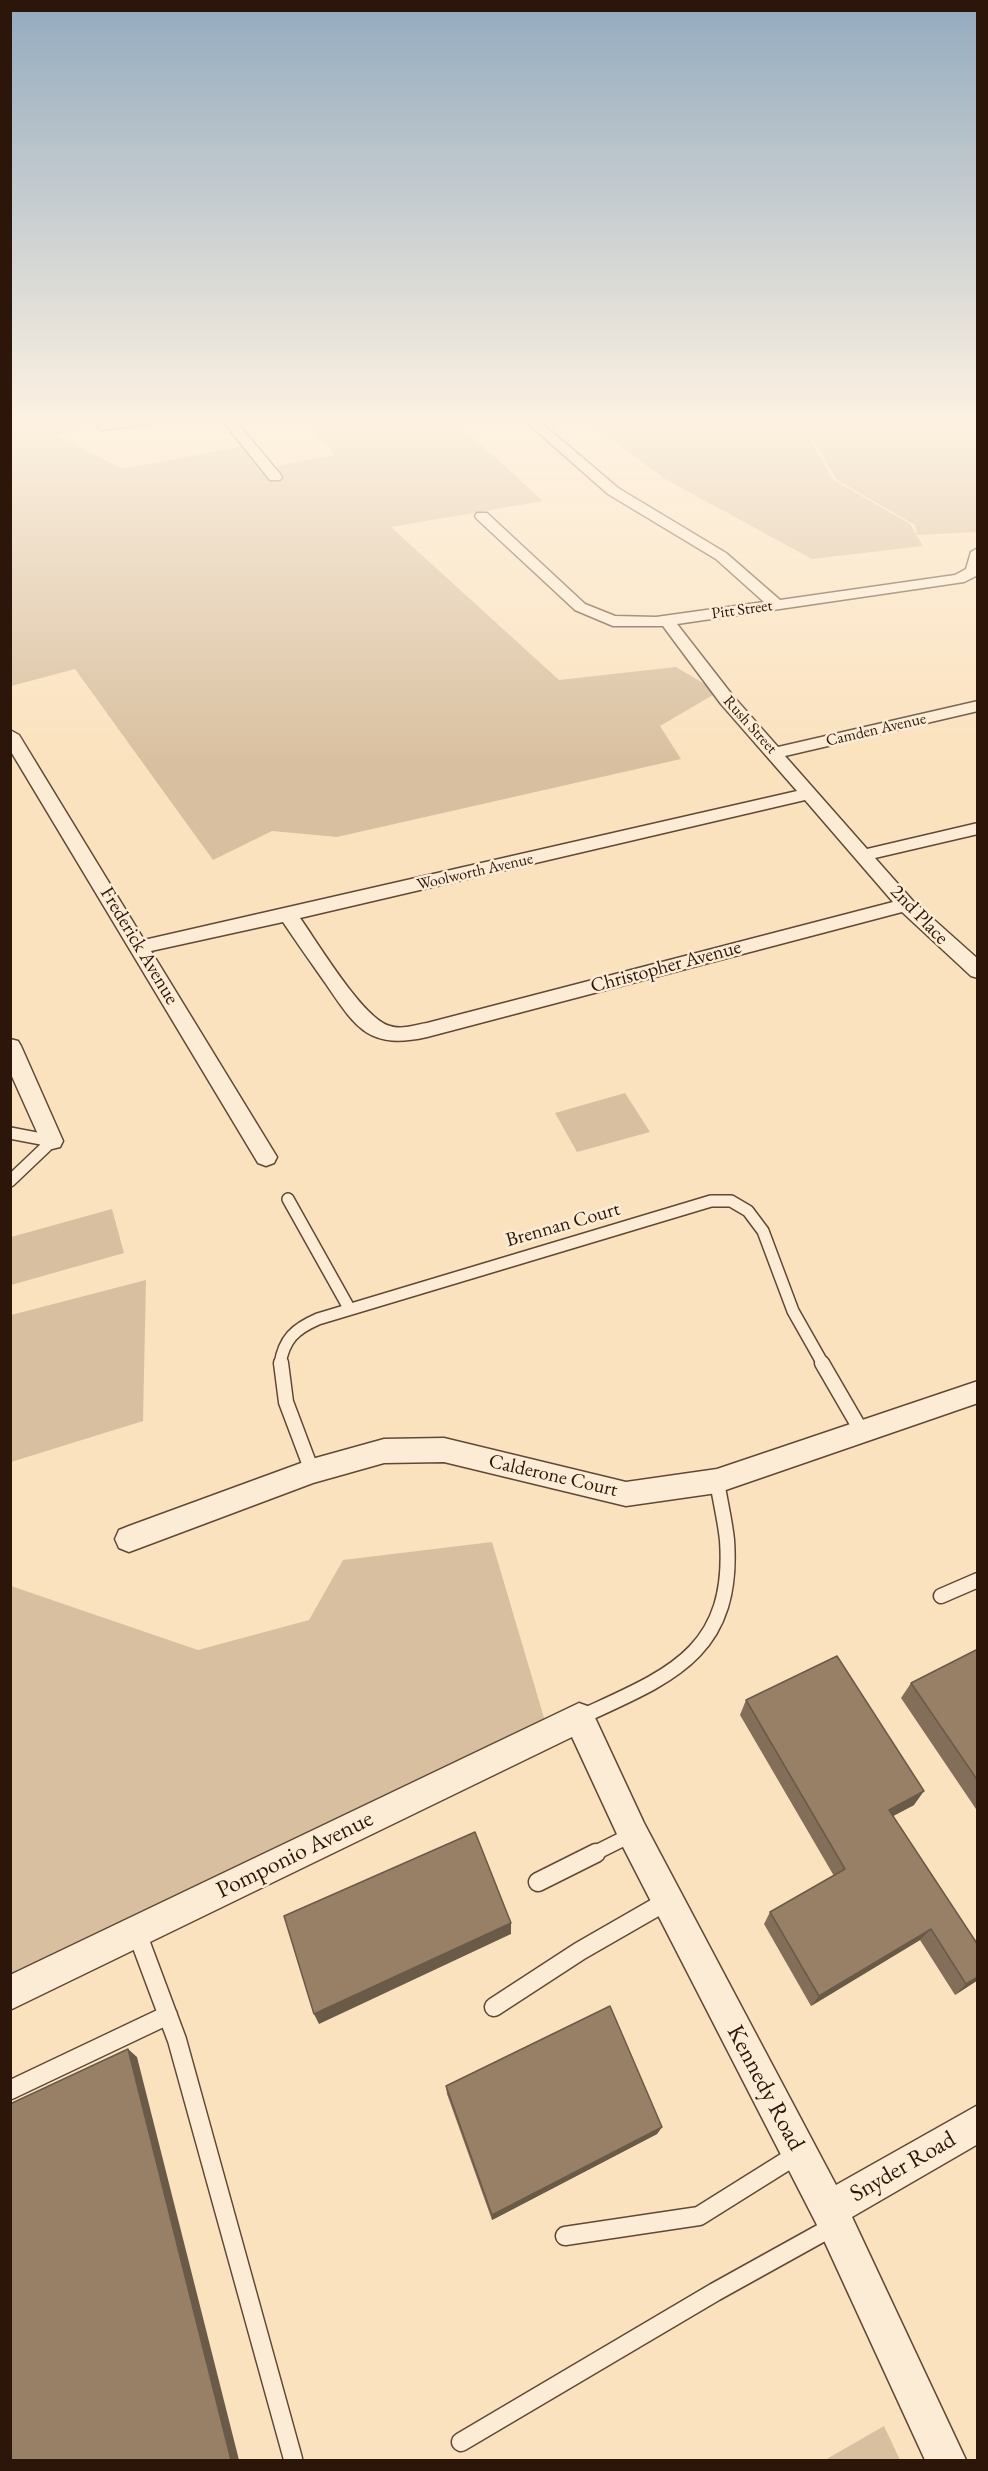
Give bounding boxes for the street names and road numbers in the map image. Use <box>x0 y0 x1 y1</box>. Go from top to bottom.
street label: Pitt Street <box>710 596 774 624</box>
street label: Rush Street <box>719 692 781 758</box>
street label: Camden Avenue <box>824 709 928 751</box>
street label: Woolworth Avenue <box>415 849 535 895</box>
street label: 2nd Place <box>885 880 953 950</box>
street label: Frederick Avenue <box>94 883 184 1009</box>
street label: Christopher Avenue <box>588 935 744 999</box>
street label: Brennan Court <box>503 1197 623 1253</box>
street label: Calderone Court <box>486 1450 620 1502</box>
street label: Pomponio Avenue <box>212 1805 378 1905</box>
street label: Kennedy Road <box>720 2020 810 2156</box>
street label: Snyder Road <box>845 2125 961 2209</box>

